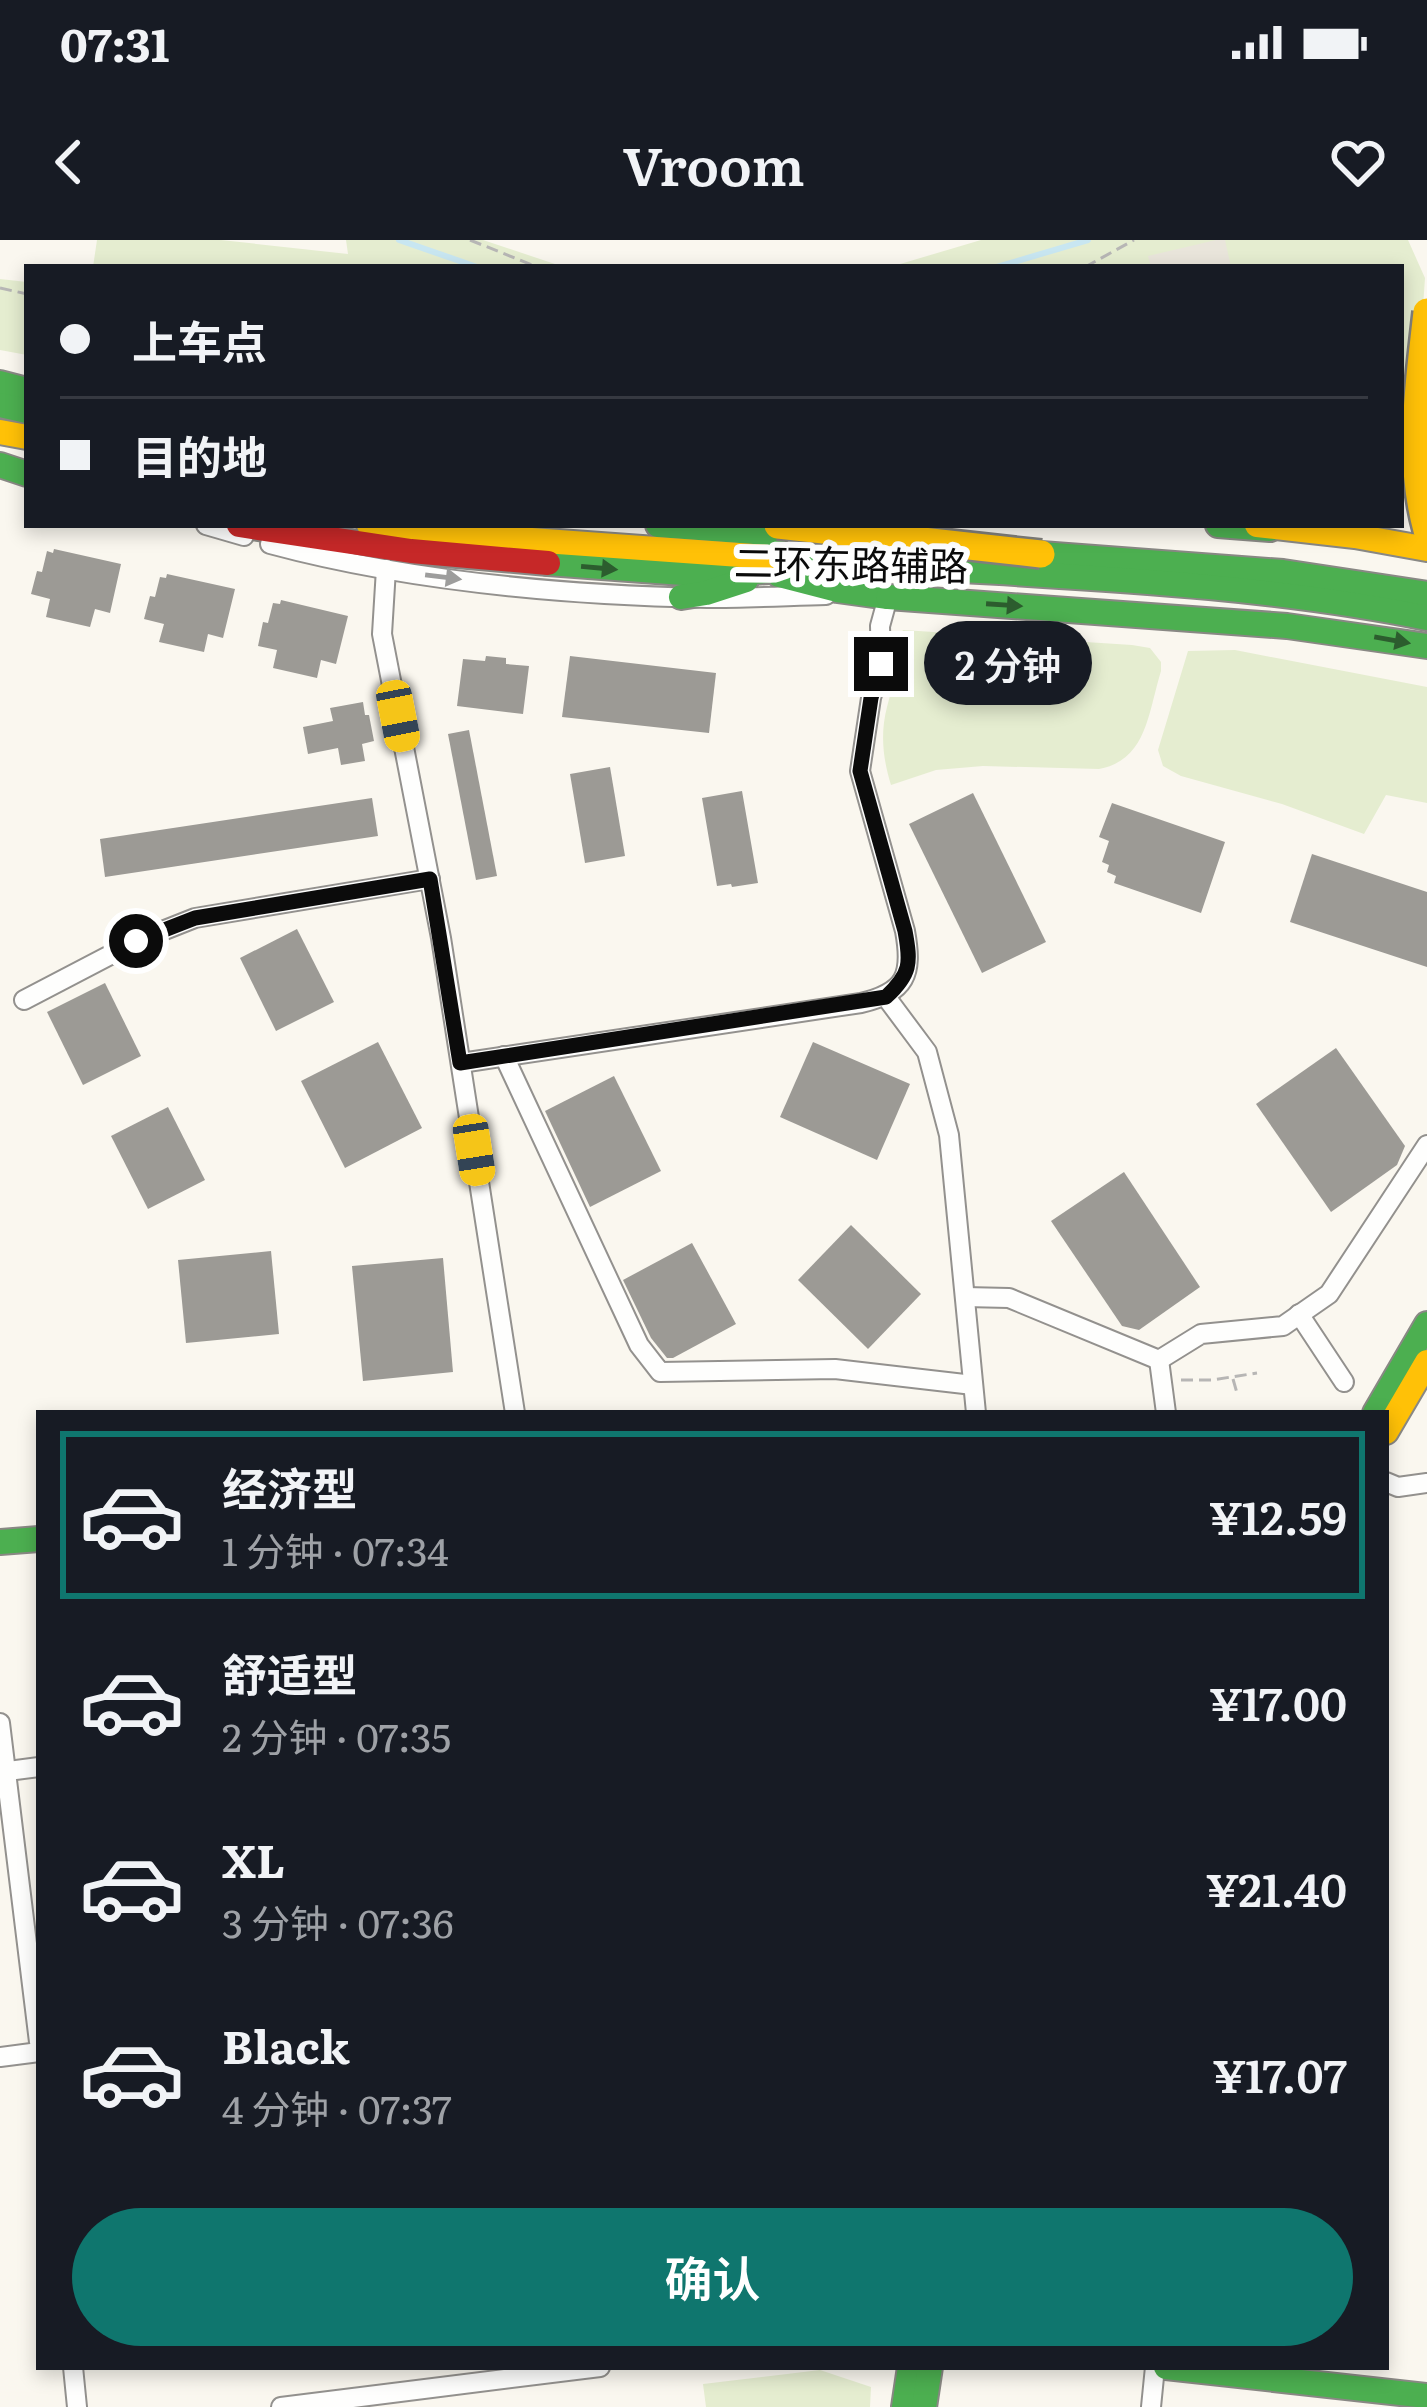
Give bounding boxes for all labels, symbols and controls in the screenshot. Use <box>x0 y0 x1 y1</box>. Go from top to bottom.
text: 07:31 <box>60 9 169 76</box>
text: Vroom <box>622 122 805 203</box>
icon: back <box>36 129 102 195</box>
icon: heart <box>1325 129 1391 195</box>
text: 上车点 <box>132 306 267 373</box>
text: 目的地 <box>132 421 267 488</box>
street label: 二环东路辅路 <box>734 531 968 593</box>
one-way arrow <box>581 559 618 578</box>
one-way arrow <box>425 567 463 586</box>
one-way arrow <box>986 596 1023 615</box>
callout: 2 分钟 <box>923 622 1091 706</box>
one-way arrow <box>1374 631 1412 650</box>
text: 2 分钟 <box>955 634 1061 692</box>
route end <box>854 637 908 691</box>
car <box>373 677 423 755</box>
route start <box>109 914 163 968</box>
car <box>451 1112 497 1188</box>
text: 经济型 <box>222 1453 357 1520</box>
icon: car <box>78 1461 186 1569</box>
text: ¥12.59 <box>1209 1482 1347 1549</box>
text: 1 分钟 · 07:34 <box>222 1520 449 1578</box>
text: 舒适型 <box>222 1639 357 1706</box>
icon: car <box>78 1647 186 1755</box>
text: ¥17.00 <box>1209 1668 1347 1735</box>
text: 2 分钟 · 07:35 <box>222 1706 451 1764</box>
text: XL <box>222 1825 285 1892</box>
icon: car <box>78 1833 186 1941</box>
text: ¥21.40 <box>1206 1854 1347 1921</box>
text: 3 分钟 · 07:36 <box>222 1892 454 1950</box>
text: Black <box>222 2011 350 2078</box>
icon: car <box>78 2019 186 2127</box>
text: ¥17.07 <box>1212 2040 1347 2107</box>
text: 4 分钟 · 07:37 <box>222 2078 452 2136</box>
button: 确认 <box>72 2208 1353 2346</box>

